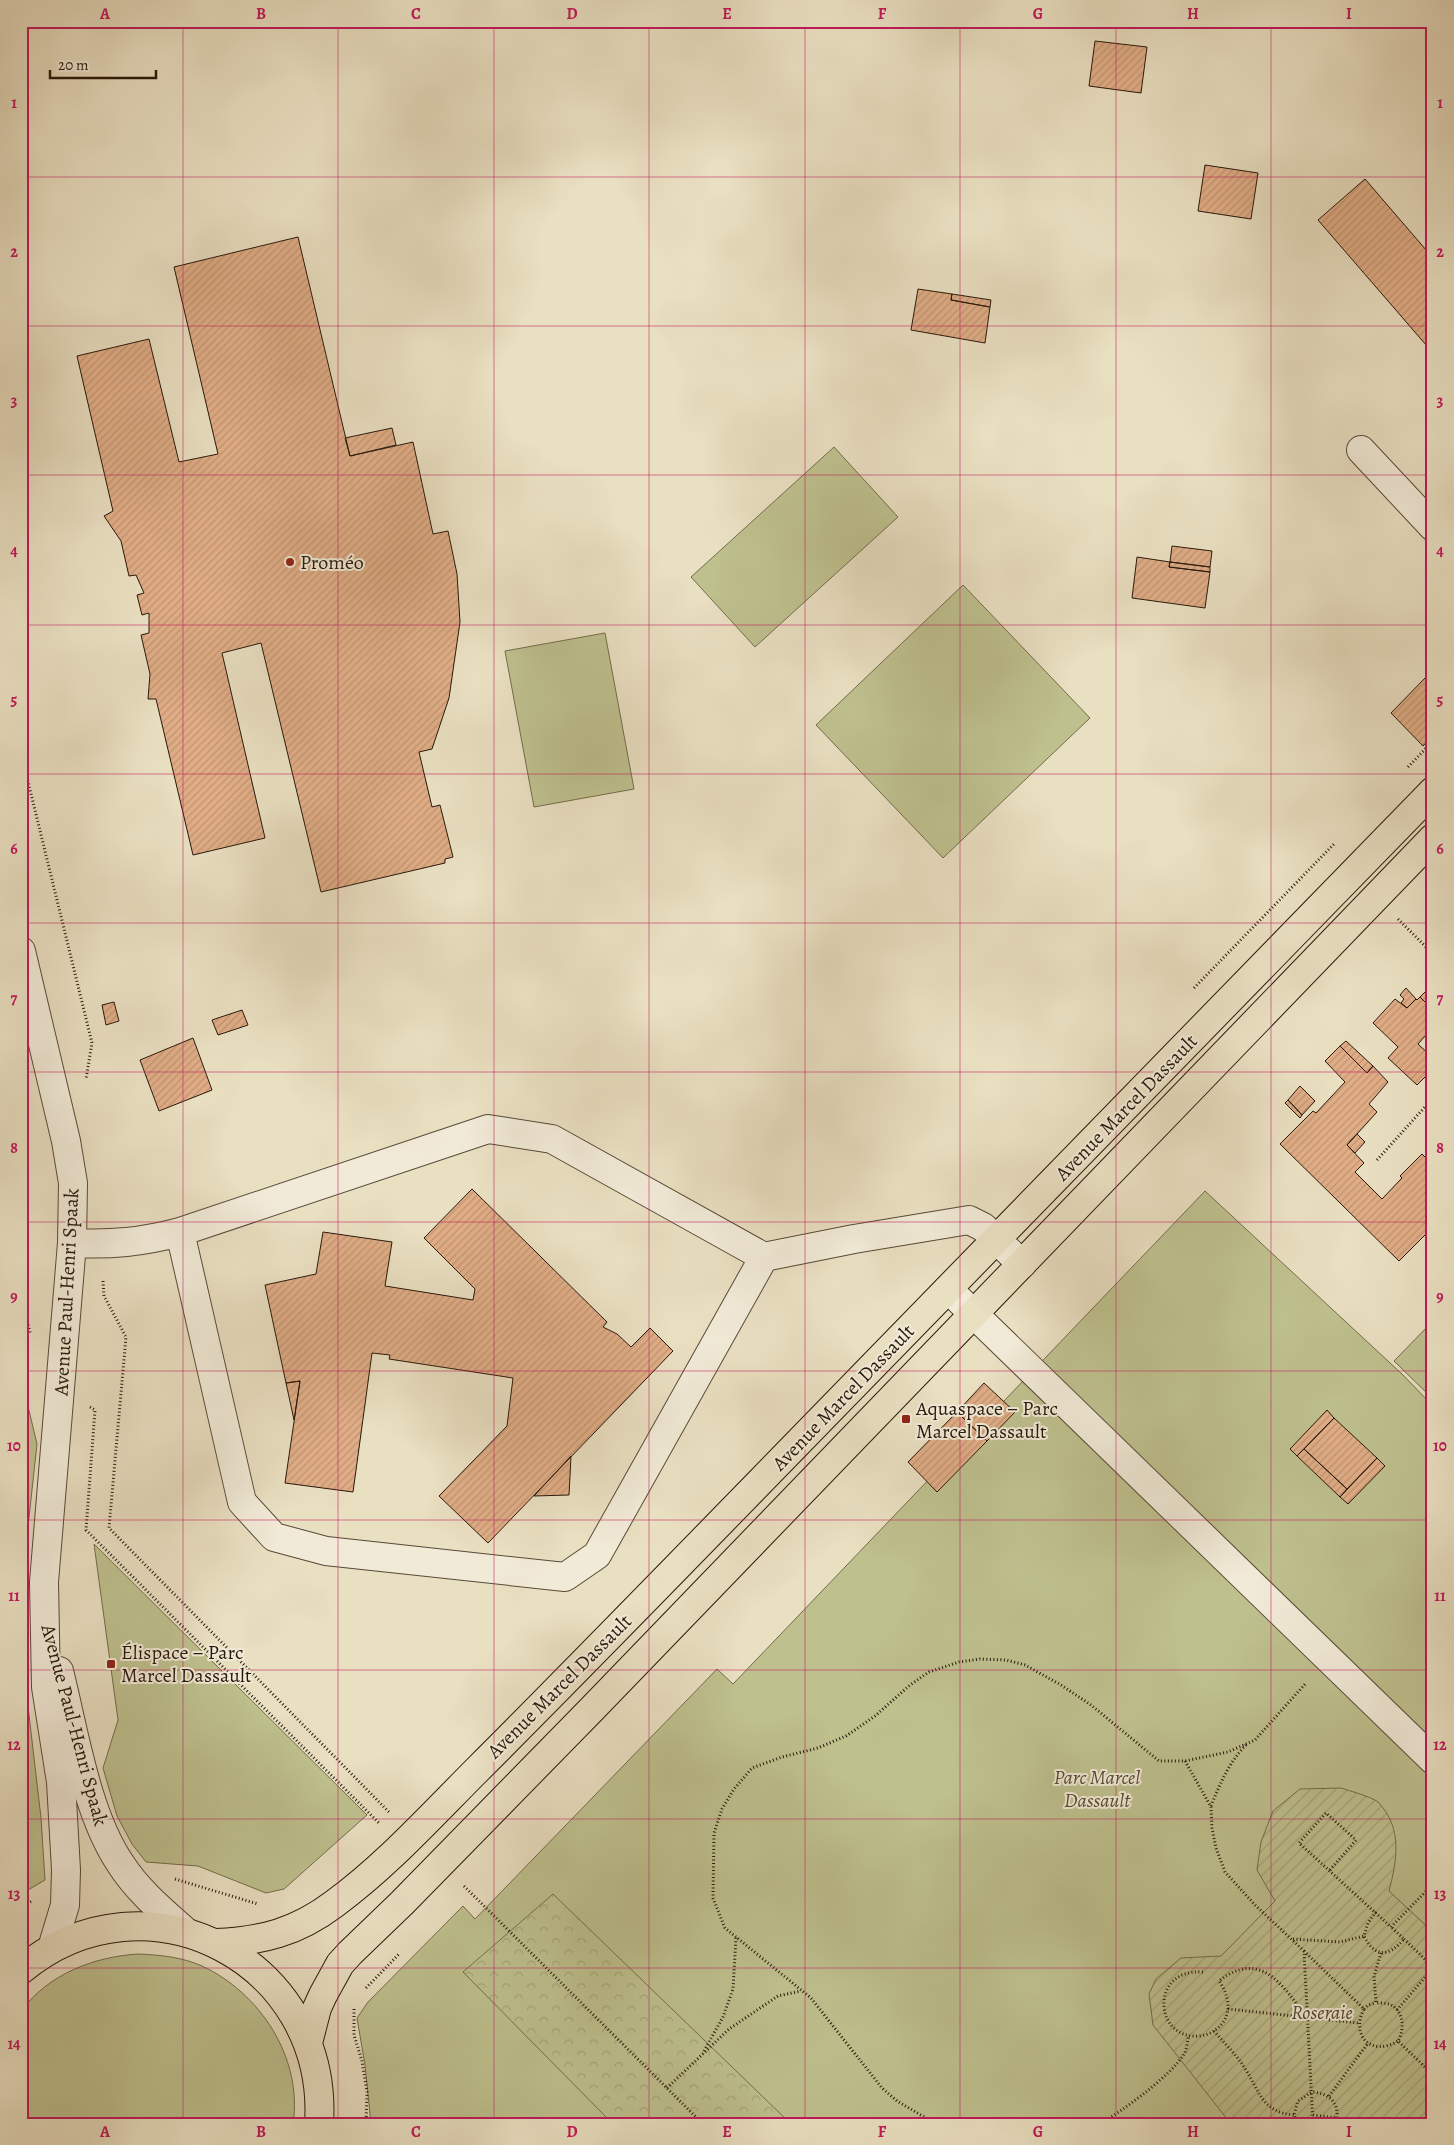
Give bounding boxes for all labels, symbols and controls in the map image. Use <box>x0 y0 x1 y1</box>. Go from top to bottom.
text: A <box>99 3 111 25</box>
text: B <box>256 3 266 25</box>
text: C <box>411 3 421 25</box>
text: D <box>566 3 578 25</box>
text: E <box>722 3 732 25</box>
text: F <box>878 3 887 25</box>
text: G <box>1033 3 1043 25</box>
text: H <box>1187 3 1199 25</box>
text: I <box>1346 3 1352 25</box>
scale bar <box>50 48 156 80</box>
text: 20 m <box>58 55 89 75</box>
text: 1 <box>11 92 17 114</box>
text: 1 <box>1437 92 1443 114</box>
text: 2 <box>10 241 18 263</box>
text: 2 <box>1436 241 1444 263</box>
text: 3 <box>11 390 18 412</box>
text: 3 <box>1437 390 1444 412</box>
text: 4 <box>10 540 18 562</box>
text: 4 <box>1436 540 1444 562</box>
place label: Proméo <box>300 549 364 576</box>
marker: Proméo <box>284 556 296 568</box>
text: 5 <box>11 689 18 711</box>
text: 5 <box>1437 689 1444 711</box>
text: 6 <box>10 838 18 860</box>
text: 6 <box>1436 838 1444 860</box>
text: 7 <box>11 988 18 1010</box>
text: 7 <box>1437 988 1444 1010</box>
street label: Avenue Marcel Dassault <box>1049 1028 1204 1187</box>
text: 8 <box>10 1137 18 1159</box>
text: 8 <box>1436 1137 1444 1159</box>
street label: Avenue Paul-Henri Spaak <box>48 1188 85 1397</box>
text: 9 <box>10 1286 18 1308</box>
text: 9 <box>1436 1286 1444 1308</box>
street label: Avenue Marcel Dassault <box>766 1318 921 1477</box>
place label: Aquaspace – Parc Marcel Dassault <box>915 1395 1058 1445</box>
marker: Aquaspace – Parc Marcel Dassault <box>900 1413 912 1425</box>
text: 10 <box>7 1435 21 1457</box>
text: 10 <box>1433 1435 1447 1457</box>
text: 11 <box>8 1585 20 1607</box>
text: 11 <box>1434 1585 1446 1607</box>
street label: Avenue Marcel Dassault <box>480 1608 638 1765</box>
street label: Avenue Paul-Henri Spaak <box>34 1620 114 1829</box>
place label: Élispace – Parc Marcel Dassault <box>121 1639 252 1689</box>
marker: Élispace – Parc Marcel Dassault <box>105 1658 117 1670</box>
text: 12 <box>7 1734 21 1756</box>
text: 12 <box>1433 1734 1447 1756</box>
park label: Parc Marcel Dassault <box>1054 1764 1140 1814</box>
text: 13 <box>8 1883 20 1905</box>
text: 13 <box>1434 1883 1446 1905</box>
park label: Roseraie <box>1291 1999 1353 2026</box>
text: 14 <box>7 2033 21 2055</box>
text: 14 <box>1433 2033 1447 2055</box>
text: A <box>99 2121 111 2143</box>
text: B <box>256 2121 266 2143</box>
text: C <box>411 2121 421 2143</box>
text: D <box>566 2121 578 2143</box>
text: E <box>722 2121 732 2143</box>
text: F <box>878 2121 887 2143</box>
text: G <box>1033 2121 1043 2143</box>
text: H <box>1187 2121 1199 2143</box>
text: I <box>1346 2121 1352 2143</box>

